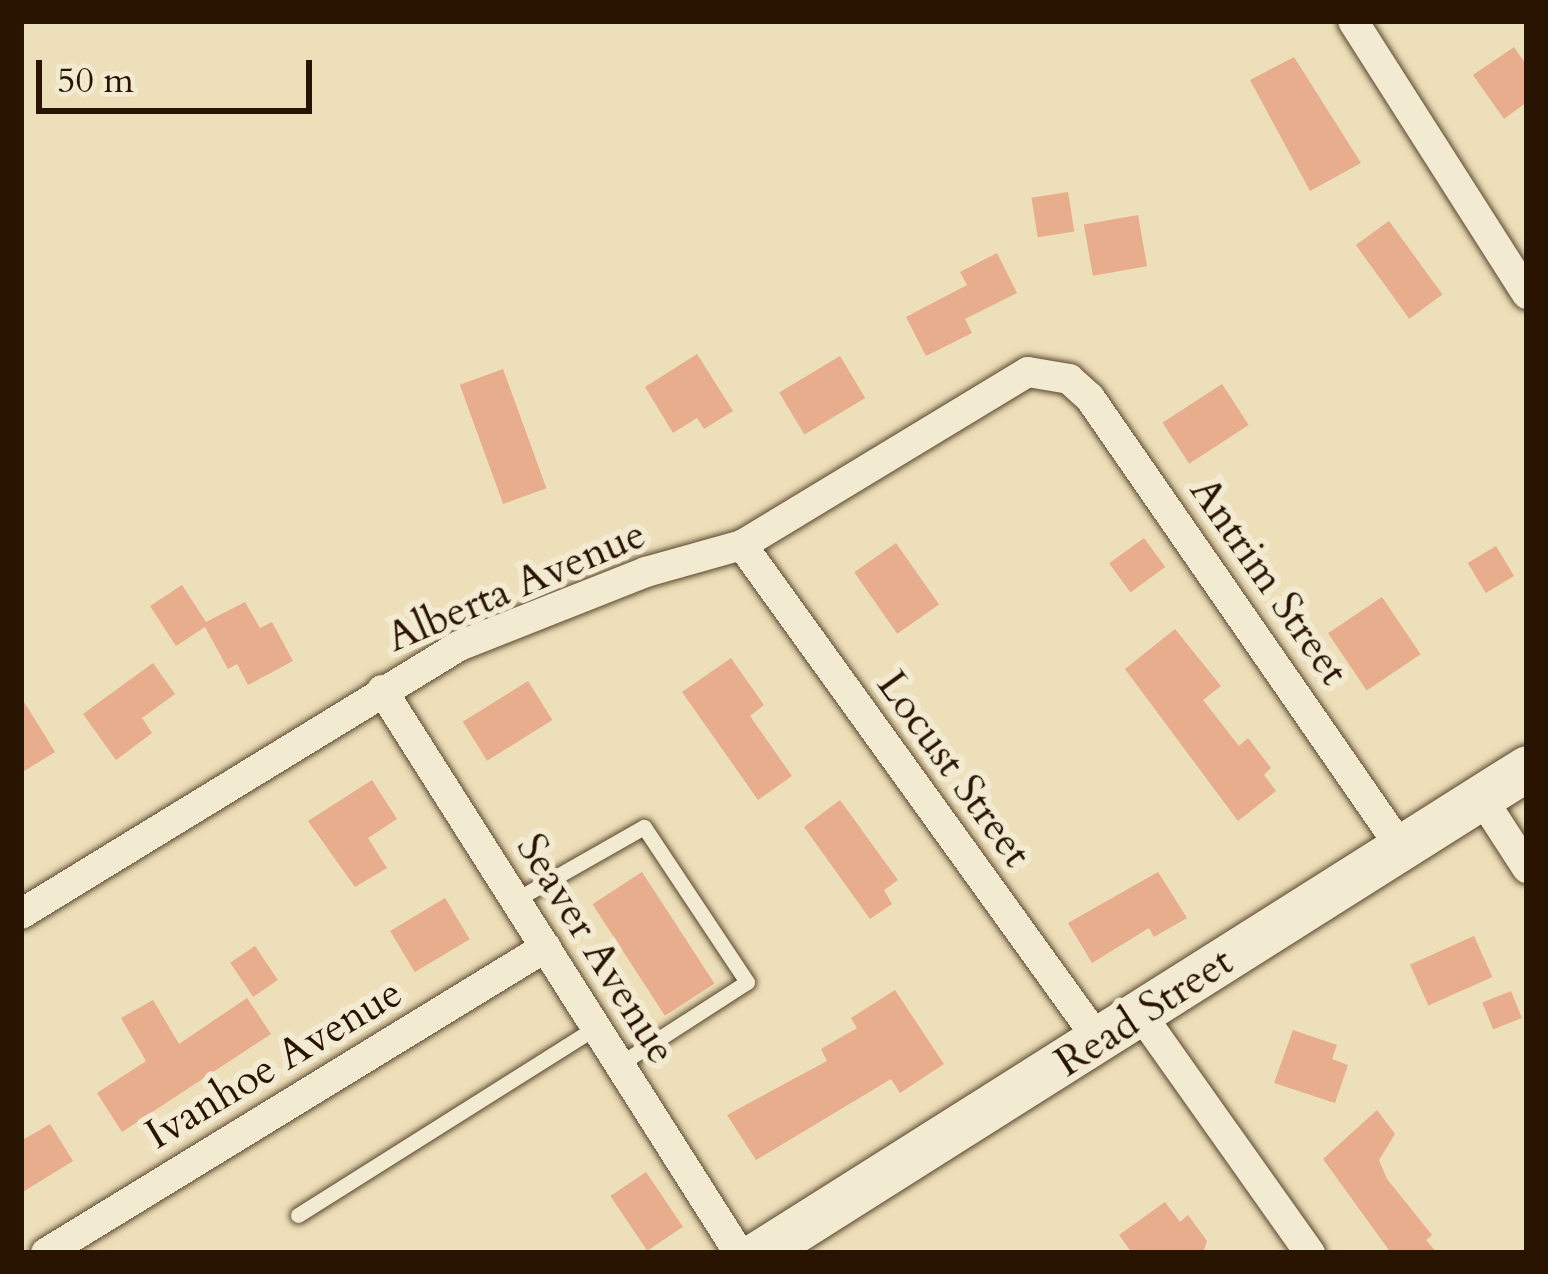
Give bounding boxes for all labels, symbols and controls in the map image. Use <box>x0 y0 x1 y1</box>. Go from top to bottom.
scale bar <box>42 36 318 110</box>
text: 50 m <box>57 56 134 105</box>
street label: Antrim Street <box>1179 467 1359 695</box>
street label: Alberta Avenue <box>379 509 653 663</box>
street label: Locust Street <box>866 661 1042 877</box>
street label: Seaver Avenue <box>505 825 687 1073</box>
street label: Read Street <box>1046 936 1242 1088</box>
street label: Ivanhoe Avenue <box>137 968 411 1160</box>

